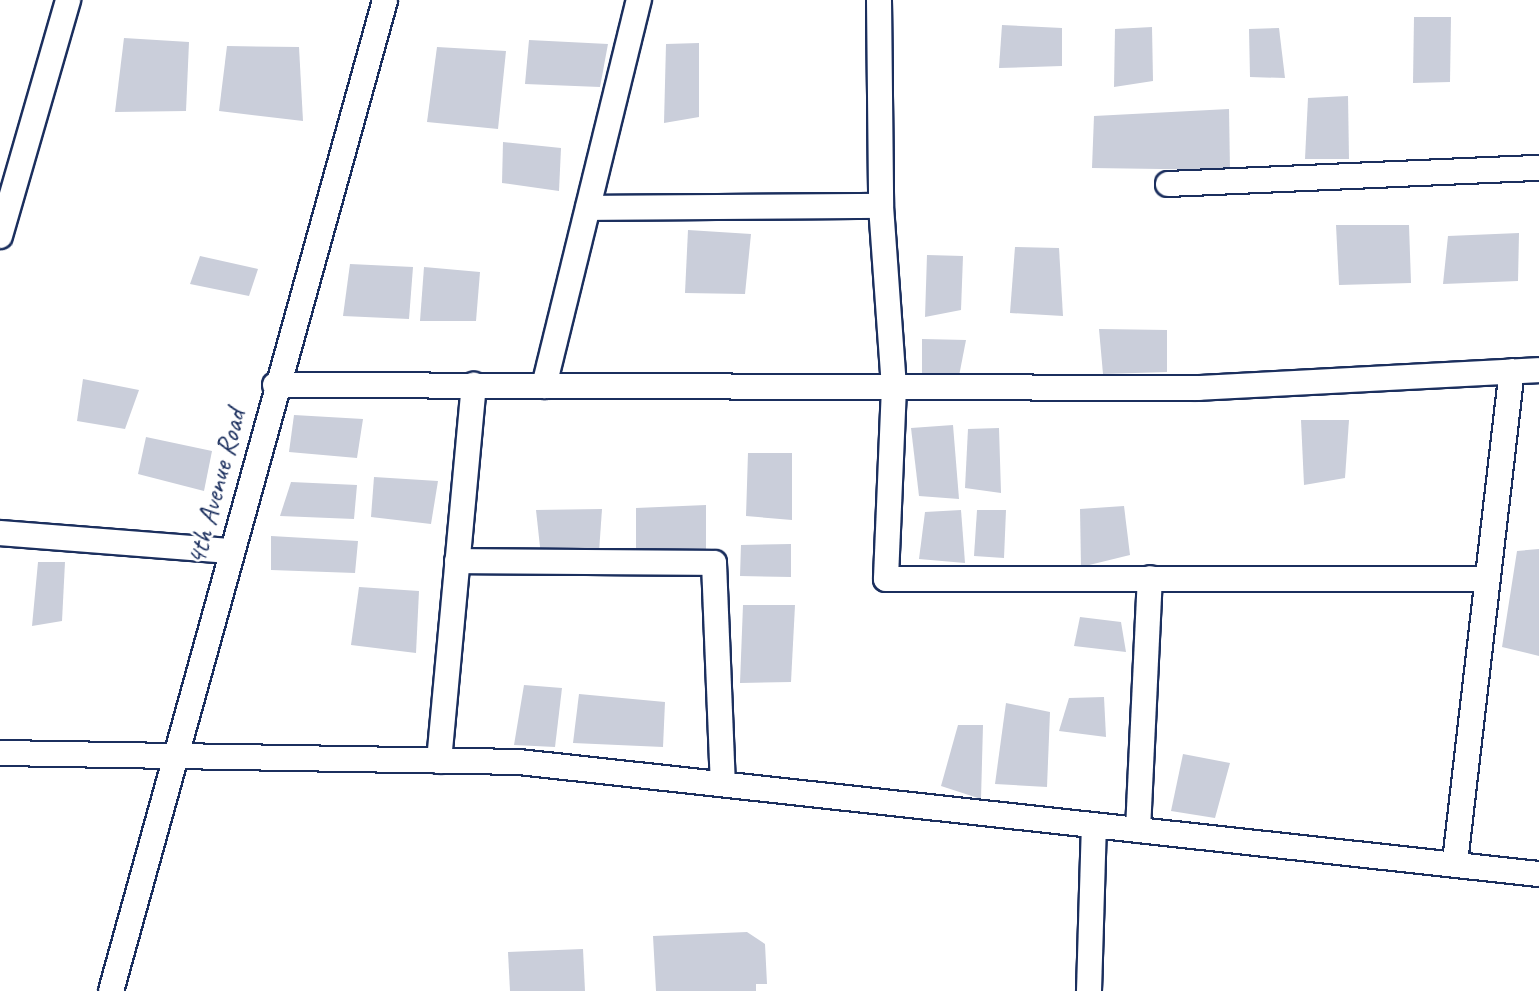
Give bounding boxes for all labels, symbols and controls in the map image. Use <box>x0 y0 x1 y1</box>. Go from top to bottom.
street label: 4th Avenue Road <box>179 406 253 568</box>

